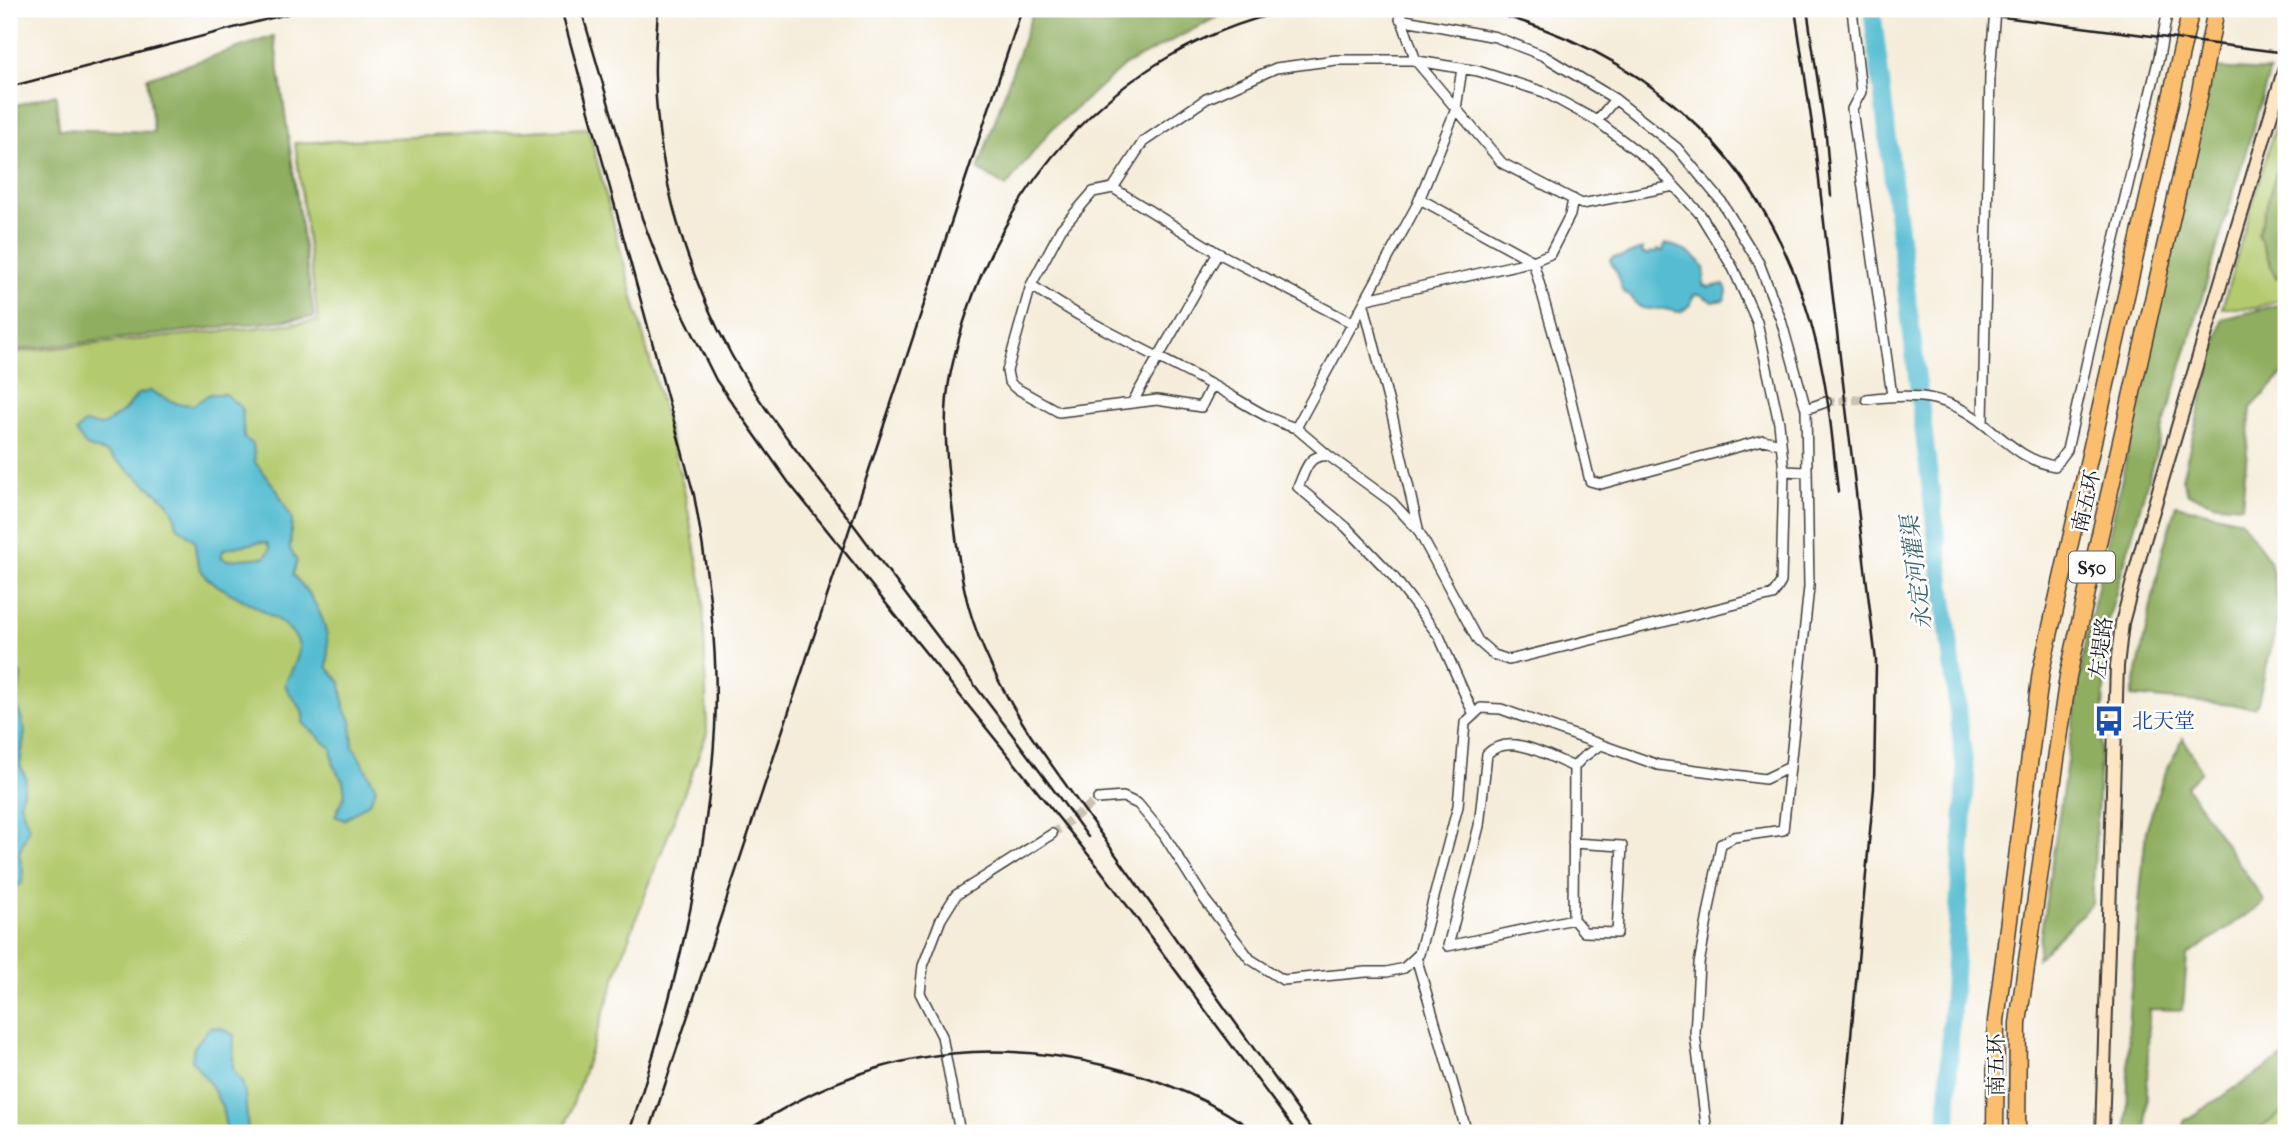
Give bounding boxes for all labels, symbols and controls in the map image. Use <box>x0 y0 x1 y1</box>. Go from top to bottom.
street label: 南五环 <box>2067 468 2105 534</box>
water label: 永定河灌渠 <box>1896 511 1937 632</box>
road number: S50 <box>2069 552 2115 582</box>
street label: 左堤路 <box>2085 615 2117 681</box>
bus stop icon: 北天堂 <box>2092 704 2126 738</box>
place label: 北天堂 <box>2132 709 2195 733</box>
street label: 南五环 <box>1984 1034 2008 1097</box>

